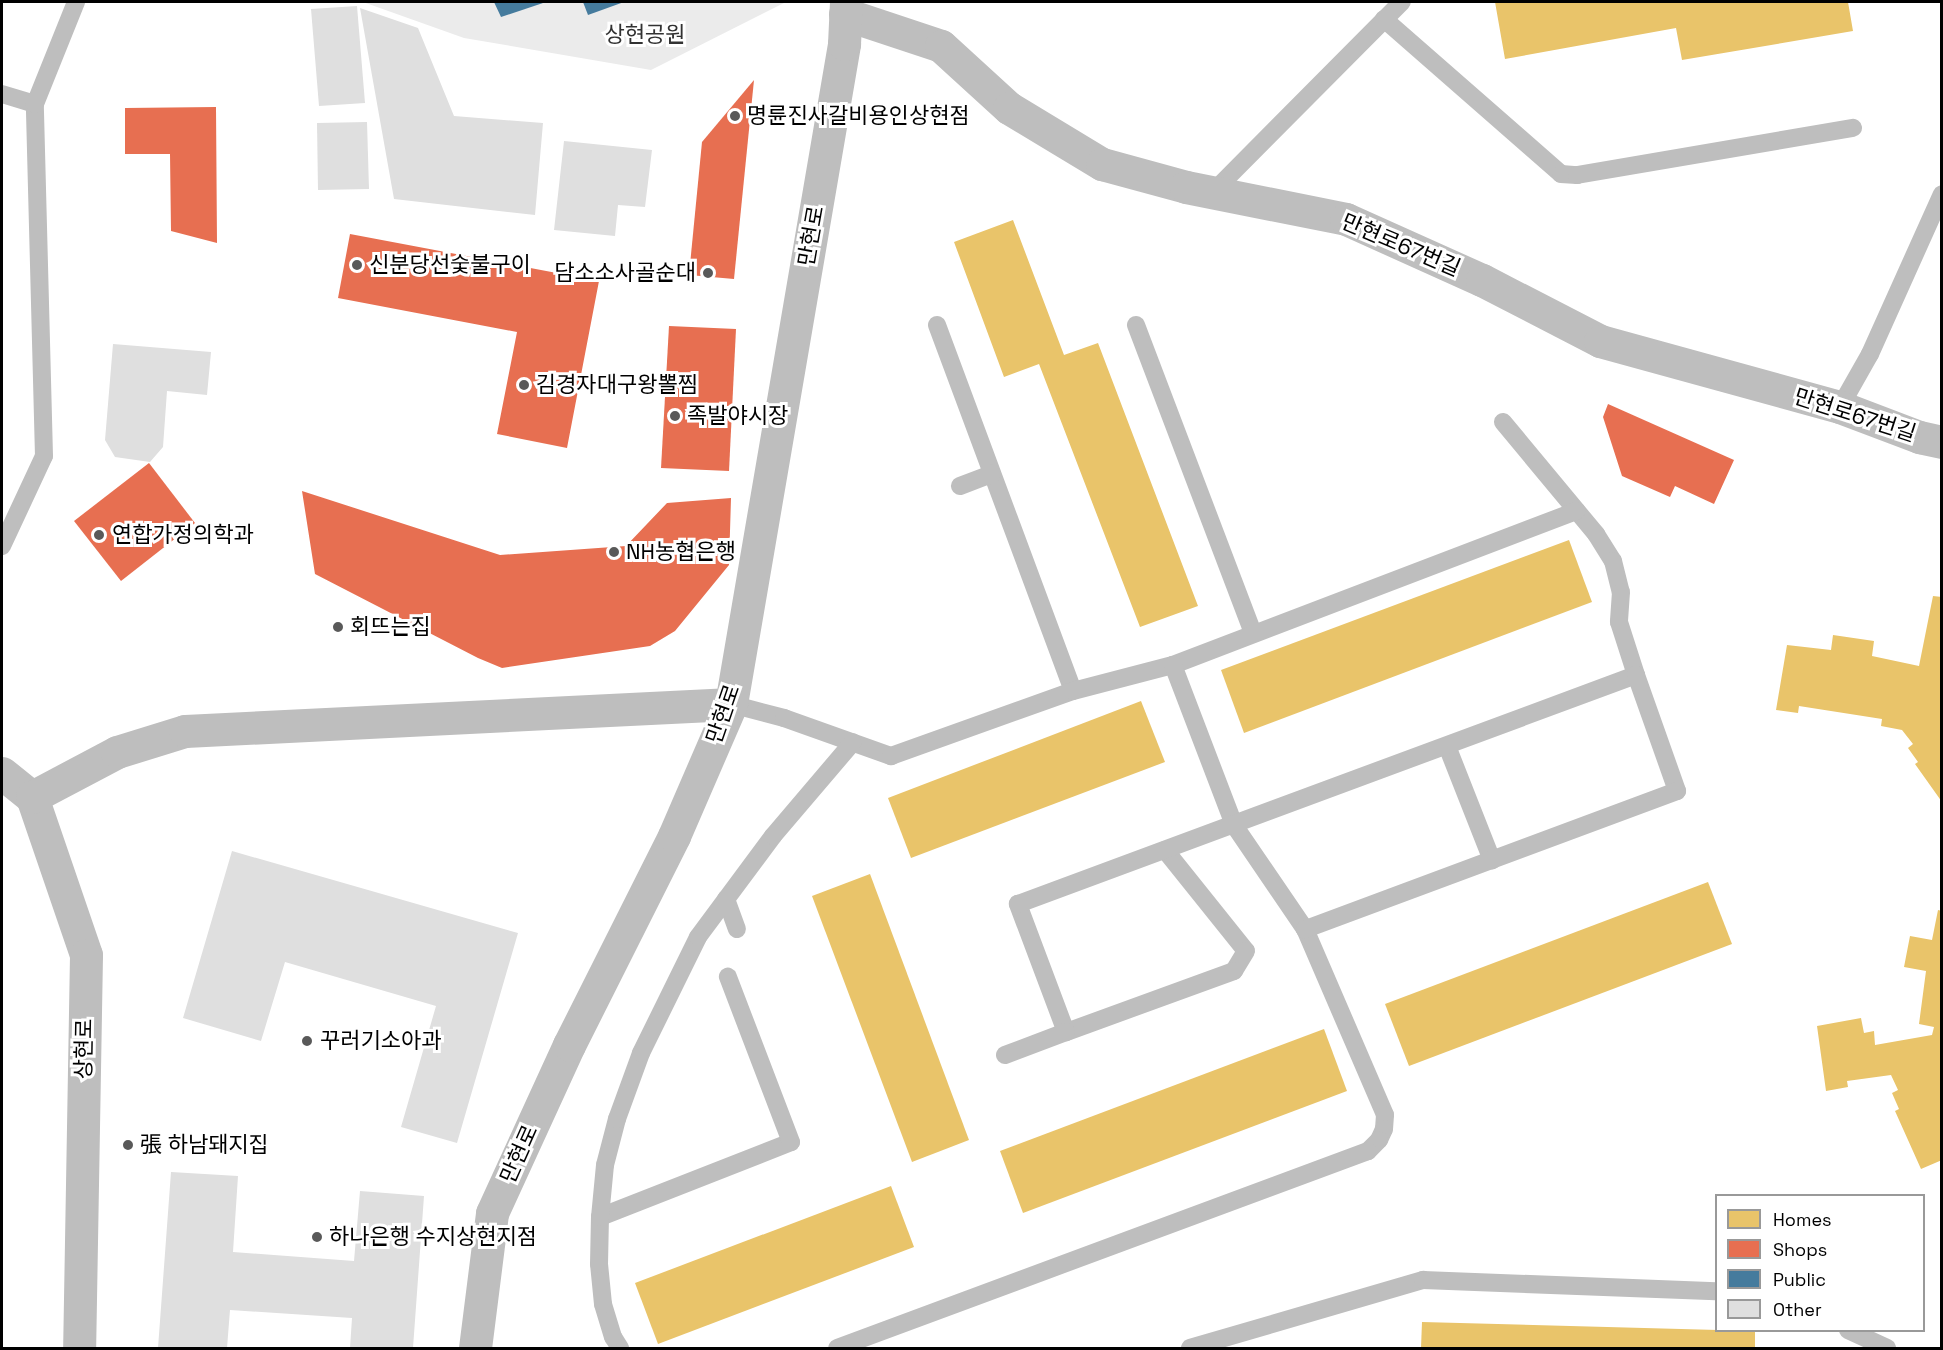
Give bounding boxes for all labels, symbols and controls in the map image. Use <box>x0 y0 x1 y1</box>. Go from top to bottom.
park label: 상현공원 <box>605 22 685 48</box>
place label: 명륜진사갈비용인상현점 <box>747 103 970 129</box>
marker: 명륜진사갈비용인상현점 <box>728 109 742 123</box>
street label: 만현로 <box>793 204 829 268</box>
street label: 만현로67번길 <box>1338 208 1464 282</box>
place label: 신분당선숯불구이 <box>369 252 531 278</box>
marker: 신분당선숯불구이 <box>350 258 364 272</box>
place label: 담소소사골순대 <box>554 260 696 286</box>
marker: 담소소사골순대 <box>701 266 715 280</box>
place label: 김경자대구왕뽈찜 <box>536 372 698 398</box>
marker: 김경자대구왕뽈찜 <box>517 378 531 392</box>
street label: 만현로67번길 <box>1791 383 1919 447</box>
place label: 족발야시장 <box>687 403 788 429</box>
marker: 족발야시장 <box>668 409 682 423</box>
place label: 연합가정의학과 <box>112 522 254 548</box>
marker: 연합가정의학과 <box>90 526 108 544</box>
place label: NH농협은행 <box>626 539 736 565</box>
marker: NH농협은행 <box>607 545 621 559</box>
place label: 회뜨는집 <box>350 614 431 640</box>
marker: 회뜨는집 <box>331 620 345 634</box>
street label: 만현로 <box>701 681 745 747</box>
street label: 상현로 <box>70 1018 98 1080</box>
place label: 꾸러기소아과 <box>320 1028 441 1054</box>
marker: 꾸러기소아과 <box>298 1032 316 1050</box>
street label: 만현로 <box>495 1121 543 1187</box>
place label: 張 하남돼지집 <box>140 1132 269 1158</box>
marker: 張 하남돼지집 <box>121 1138 135 1152</box>
legend <box>1715 1194 1925 1332</box>
text: Homes <box>1773 1208 1832 1231</box>
place label: 하나은행 수지상현지점 <box>329 1224 537 1250</box>
marker: 하나은행 수지상현지점 <box>310 1230 324 1244</box>
text: Shops <box>1773 1238 1827 1261</box>
text: Public <box>1773 1268 1826 1291</box>
text: Other <box>1773 1298 1822 1321</box>

